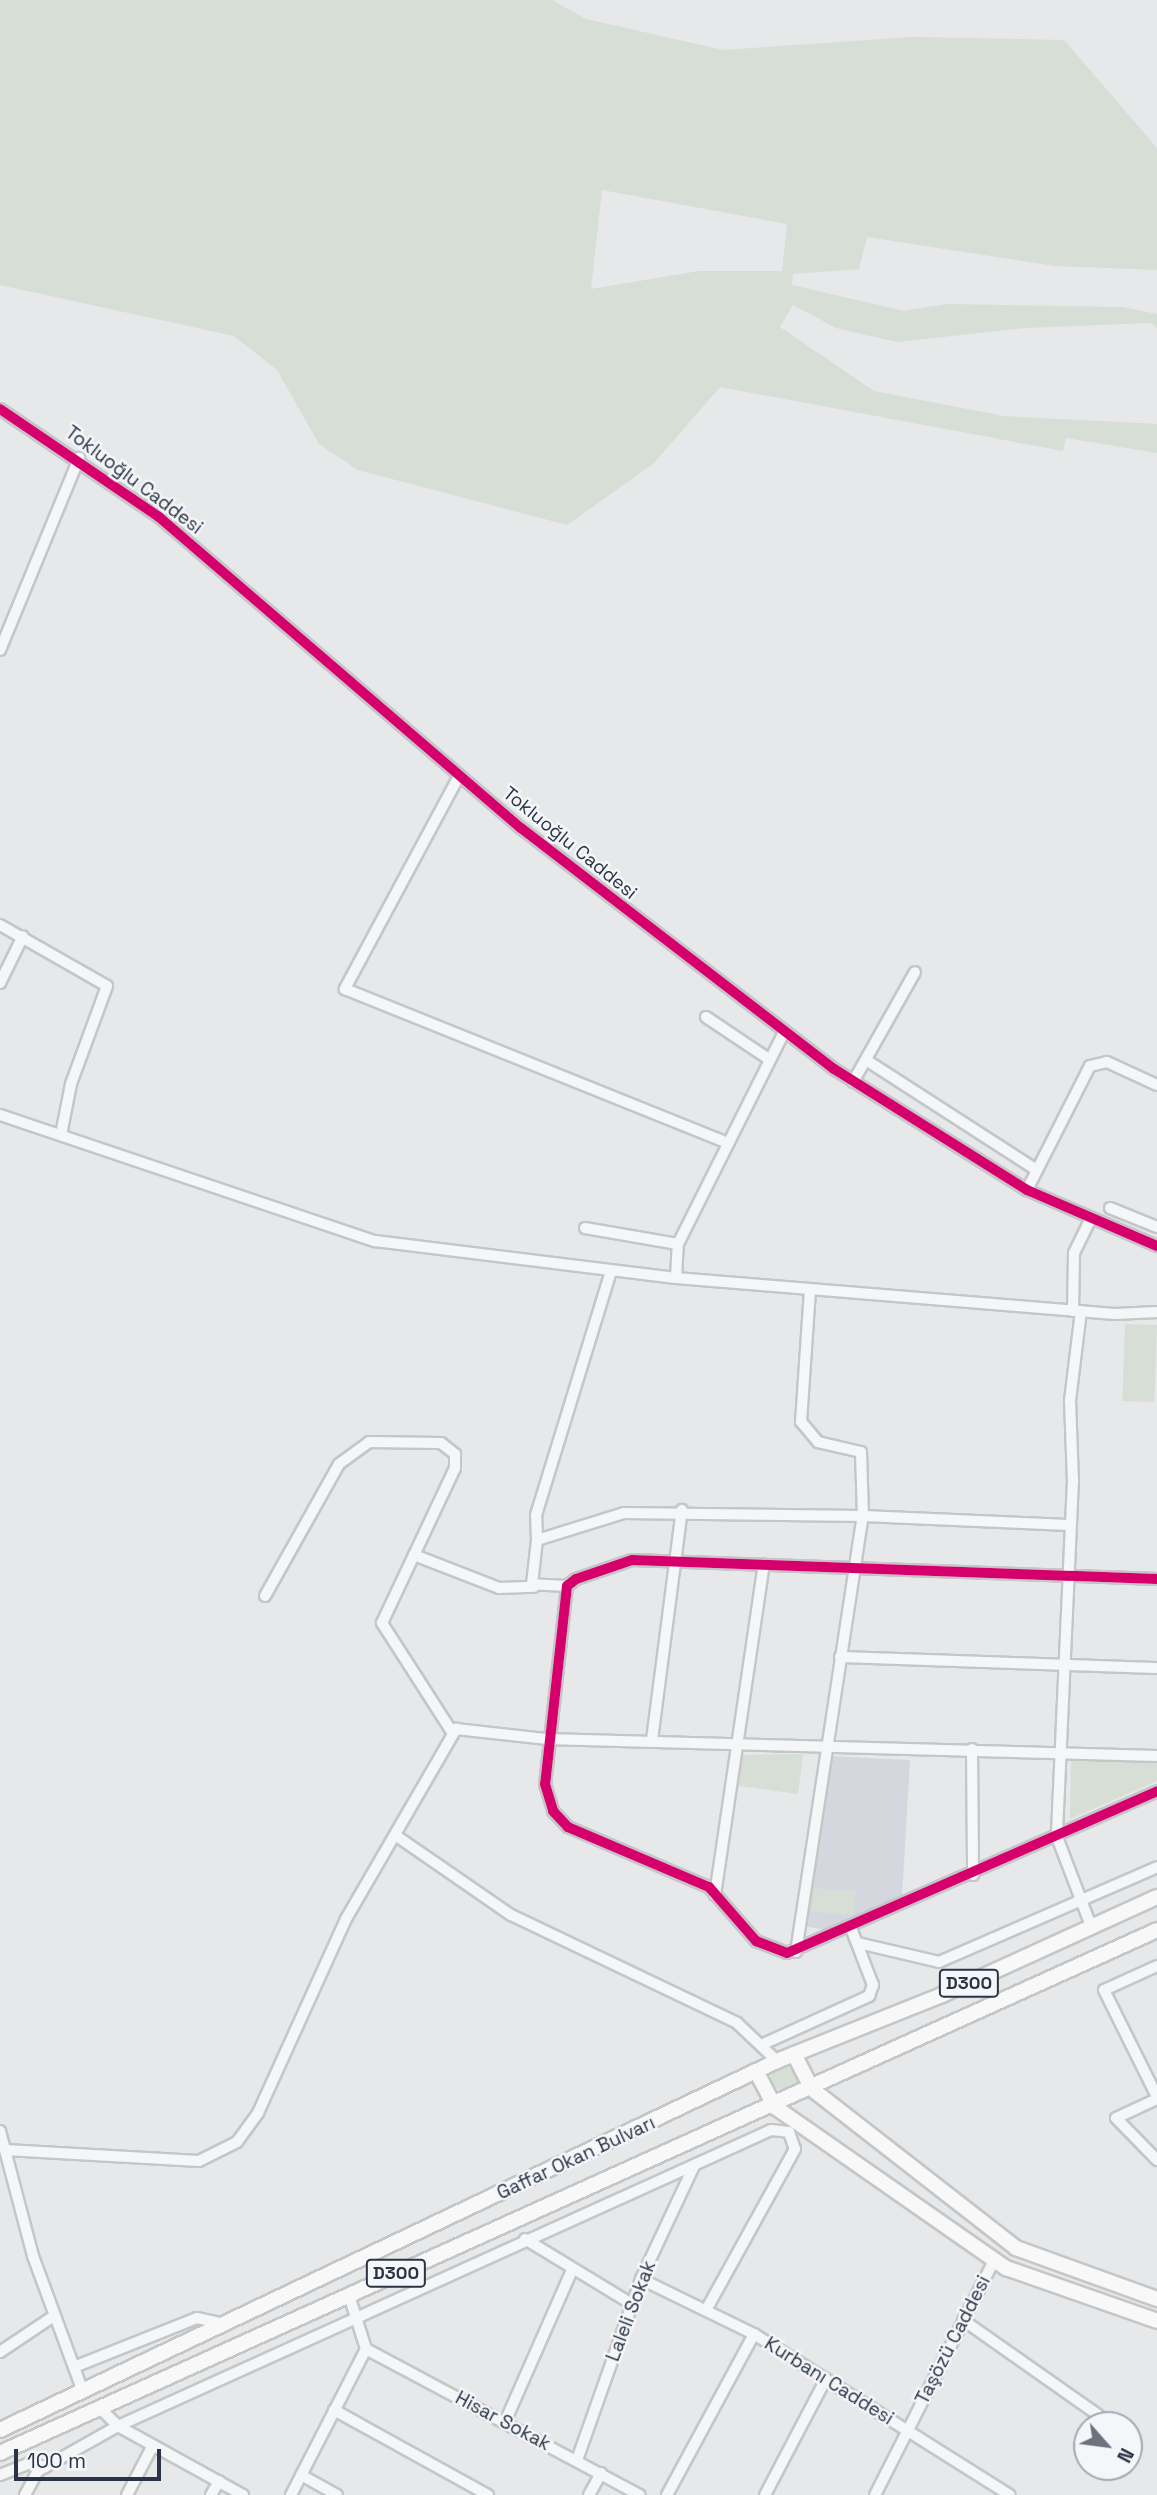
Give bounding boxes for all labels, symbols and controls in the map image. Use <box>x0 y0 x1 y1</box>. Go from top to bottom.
street label: Tokluoğlu Caddesi <box>61 421 207 539</box>
street label: Tokluoğlu Caddesi <box>498 782 642 904</box>
road number: D300 <box>937 1968 1000 1997</box>
street label: Gaffar Okan Bulvarı <box>493 2111 659 2205</box>
street label: Laleli Sokak <box>601 2257 661 2365</box>
road number: D300 <box>364 2258 428 2288</box>
street label: Taşözü Caddesi <box>911 2272 995 2408</box>
street label: Kurbanı Caddesi <box>760 2332 898 2430</box>
street label: Hisar Sokak <box>451 2386 555 2456</box>
north arrow <box>1073 2411 1143 2481</box>
scale bar <box>18 2436 164 2480</box>
text: N <box>1111 2444 1139 2467</box>
text: 100 m <box>27 2447 86 2474</box>

